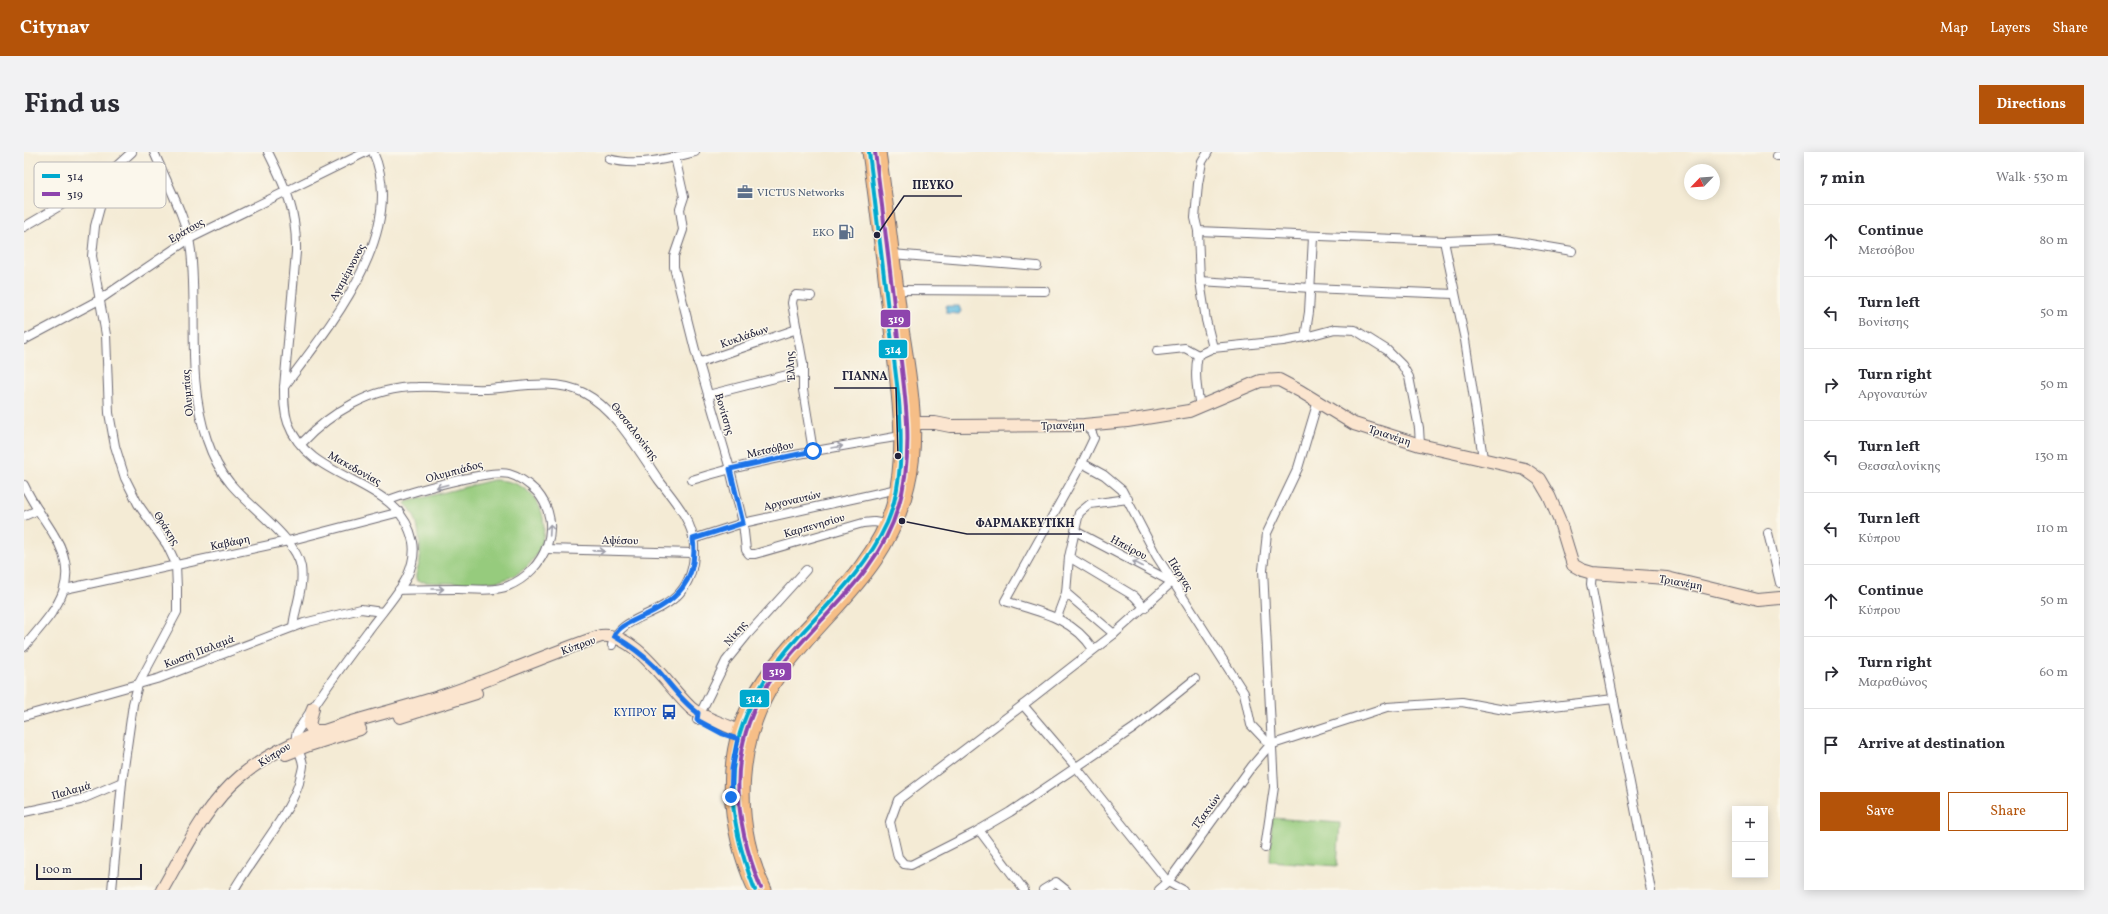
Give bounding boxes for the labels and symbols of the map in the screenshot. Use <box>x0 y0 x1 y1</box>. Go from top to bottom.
legend <box>34 162 166 208</box>
north arrow <box>1684 164 1720 200</box>
text: 314 <box>67 170 84 185</box>
callout: ΠΕΥΚΟ <box>904 172 962 196</box>
text: ΠΕΥΚΟ <box>912 178 954 194</box>
office icon: VICTUS Networks <box>736 183 754 201</box>
place label: VICTUS Networks <box>757 186 845 201</box>
text: 319 <box>67 188 83 203</box>
street label: Εράτους <box>166 215 207 248</box>
fuel station icon: EKO <box>837 223 855 241</box>
place label: EKO <box>812 226 834 241</box>
street label: Αγαμέμνονος <box>327 241 370 304</box>
line badge: 319 <box>880 309 911 328</box>
text: 319 <box>888 313 904 328</box>
street label: Κυκλάδων <box>718 322 771 353</box>
line badge: 314 <box>878 339 908 359</box>
text: 314 <box>885 343 902 358</box>
street label: Έλλης <box>783 351 800 382</box>
callout: ΓΙΑΝΝΑ <box>834 364 896 388</box>
street label: Ολυμπίας <box>179 369 198 417</box>
text: ΓΙΑΝΝΑ <box>842 369 888 385</box>
street label: Βονίτσης <box>710 392 737 437</box>
street label: Θεσσαλονίκης <box>606 400 661 464</box>
street label: Τριανέμη <box>1041 419 1085 434</box>
street label: Τριανέμη <box>1366 422 1413 450</box>
street label: Μετσόβου <box>745 438 795 463</box>
route start <box>804 442 822 460</box>
one-way arrow <box>830 443 843 451</box>
street label: Μακεδονίας <box>325 448 384 490</box>
street label: Ολυμπιάδος <box>424 458 485 487</box>
one-way arrow <box>436 483 449 490</box>
street label: Αργοναυτών <box>762 487 823 515</box>
street label: Θράκης <box>149 509 182 549</box>
callout: ΦΑΡΜΑΚΕΥΤΙΚΗ <box>967 510 1082 534</box>
street label: Καρπενησίου <box>782 511 847 542</box>
text: ΦΑΡΜΑΚΕΥΤΙΚΗ <box>975 516 1075 532</box>
one-way arrow <box>546 524 554 537</box>
street label: Καβάφη <box>209 532 251 555</box>
street label: Ηπείρου <box>1107 532 1149 564</box>
street label: Αψέσου <box>602 534 638 549</box>
one-way arrow <box>592 547 605 554</box>
street label: Πάργας <box>1164 555 1196 595</box>
one-way arrow <box>1132 560 1144 567</box>
street label: Τριανέμη <box>1658 572 1704 595</box>
one-way arrow <box>431 585 444 593</box>
street label: Νίκης <box>721 618 751 650</box>
street label: Κωστή Παλαμά <box>162 632 237 673</box>
street label: Κύπρου <box>559 633 598 660</box>
line badge: 319 <box>762 662 792 681</box>
text: 319 <box>769 665 785 680</box>
line badge: 314 <box>739 689 770 708</box>
text: 314 <box>746 692 763 707</box>
bus stop icon: ΚΥΠΡΟΥ <box>660 703 678 721</box>
place label: ΚΥΠΡΟΥ <box>613 706 657 721</box>
street label: Κύπρου <box>256 739 294 771</box>
street label: Παλαμά <box>50 779 93 804</box>
route end <box>722 788 740 806</box>
street label: Τζακιών <box>1189 790 1226 833</box>
scale bar <box>36 862 142 881</box>

